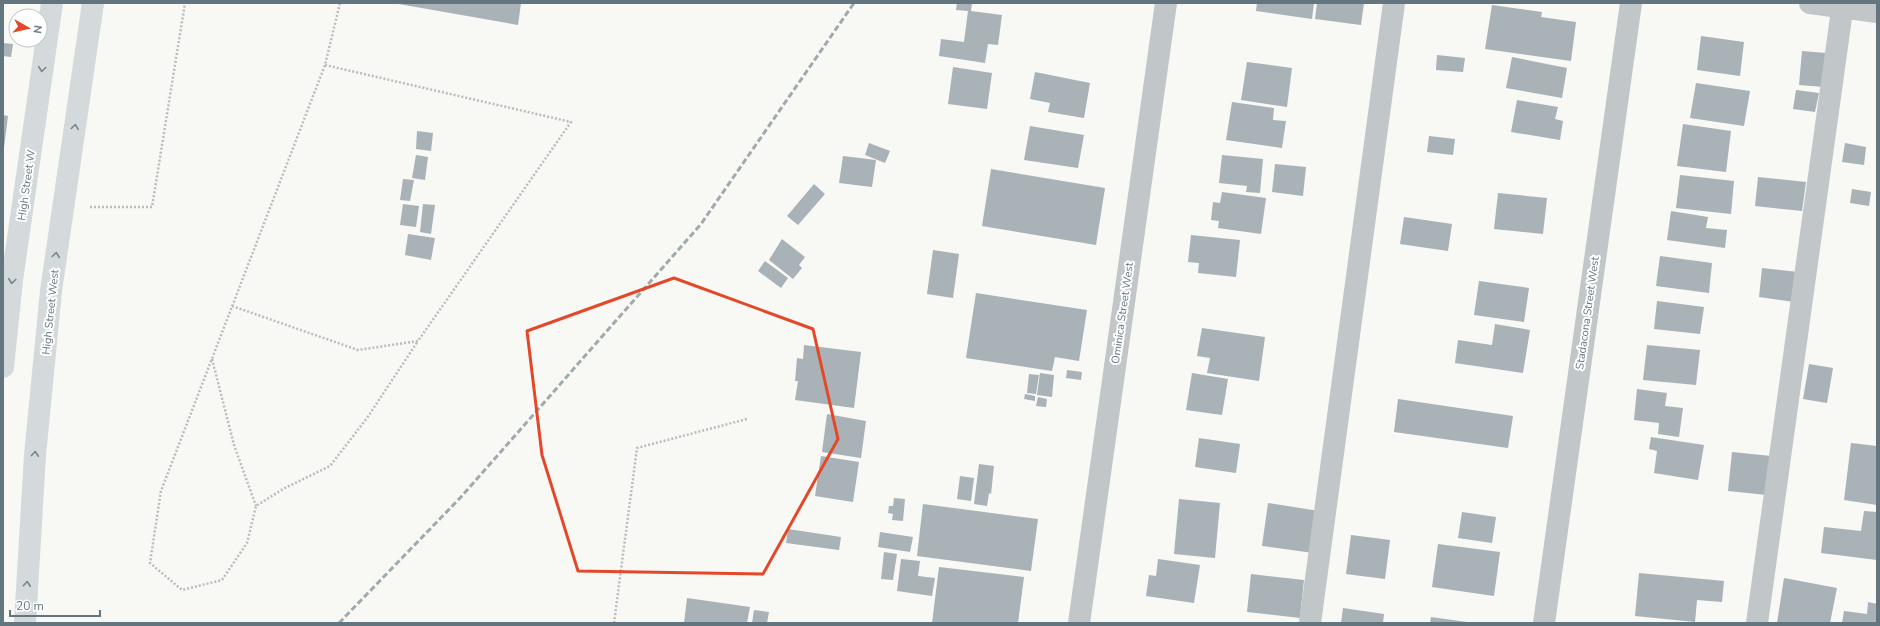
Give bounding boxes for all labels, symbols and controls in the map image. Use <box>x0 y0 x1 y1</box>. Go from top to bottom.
north arrow <box>8 8 48 48</box>
text: N <box>29 24 45 34</box>
one-way arrow <box>38 66 47 72</box>
one-way arrow <box>70 124 79 130</box>
street label: High Street W <box>14 149 39 221</box>
one-way arrow <box>51 252 60 259</box>
street label: Stadacona Street West <box>1572 255 1603 371</box>
street label: Ominica Street West <box>1108 261 1137 365</box>
street label: High Street West <box>39 269 62 355</box>
one-way arrow <box>8 278 17 284</box>
one-way arrow <box>31 451 40 457</box>
one-way arrow <box>23 581 32 587</box>
scale bar <box>10 592 100 618</box>
text: 20 m <box>16 598 44 614</box>

